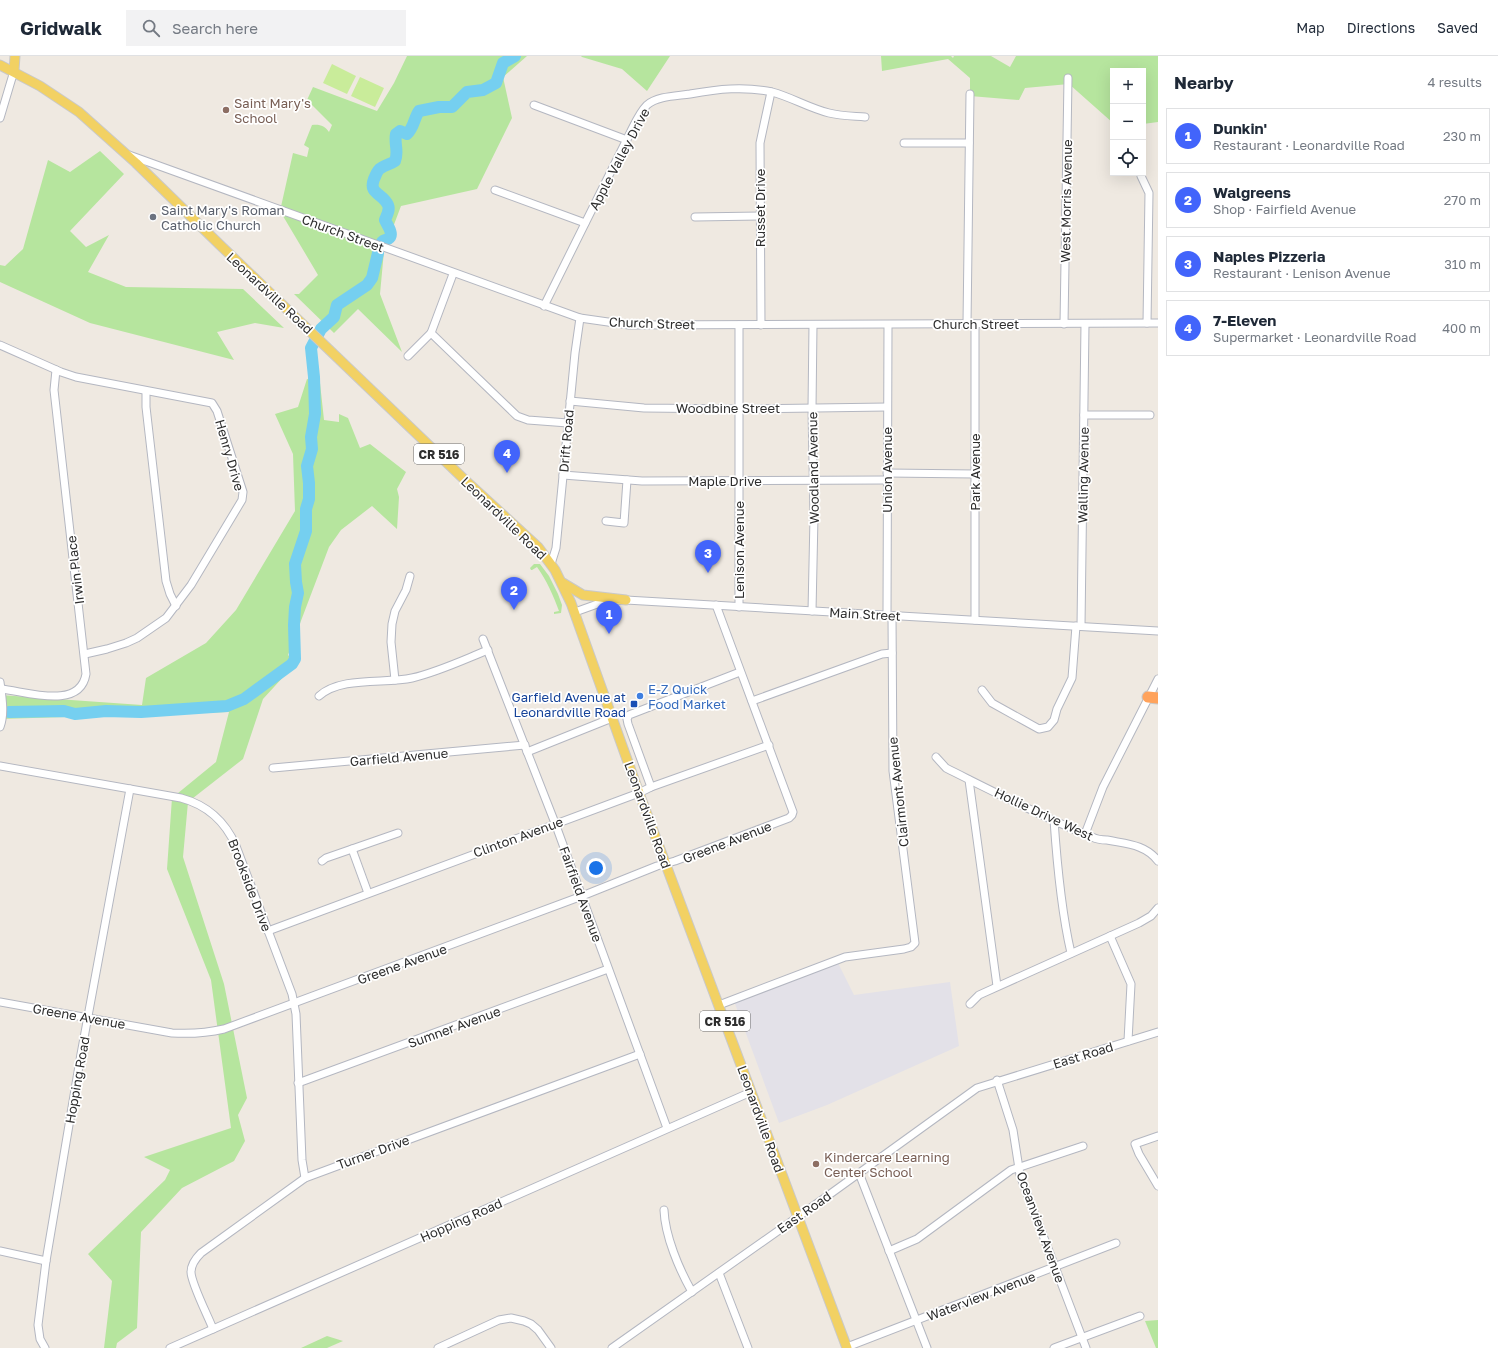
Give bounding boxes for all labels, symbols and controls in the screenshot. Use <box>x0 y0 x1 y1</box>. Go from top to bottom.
search box <box>126 10 406 46</box>
text: Gridwalk <box>20 16 102 39</box>
icon: search <box>140 17 162 39</box>
text: Search here <box>172 19 258 37</box>
text: Map <box>1296 19 1325 36</box>
text: Directions <box>1347 19 1415 36</box>
text: Saved <box>1437 19 1478 36</box>
map controls <box>1110 68 1146 176</box>
button: + <box>1110 68 1146 104</box>
text: Nearby <box>1174 72 1234 93</box>
text: 4 results <box>1428 74 1482 90</box>
place label: Saint Mary's School <box>234 95 311 126</box>
button: − <box>1110 104 1146 140</box>
marker: Saint Mary's School <box>221 105 231 115</box>
street label: Apple Valley Drive <box>585 105 653 213</box>
text: Dunkin' <box>1213 119 1267 137</box>
text: 1 <box>1185 128 1191 144</box>
text: 230 m <box>1443 128 1481 144</box>
text: Restaurant · Leonardville Road <box>1213 137 1405 153</box>
street label: West Morris Avenue <box>1057 139 1075 263</box>
button: locate <box>1110 140 1146 176</box>
street label: Russet Drive <box>752 169 768 247</box>
text: Walgreens <box>1213 183 1291 201</box>
text: 2 <box>1184 192 1192 208</box>
text: 270 m <box>1444 192 1481 208</box>
text: Shop · Fairfield Avenue <box>1213 201 1356 217</box>
place label: Saint Mary's Roman Catholic Church <box>161 202 285 233</box>
street label: Church Street <box>300 211 386 255</box>
marker: Saint Mary's Roman Catholic Church <box>148 212 158 222</box>
text: Naples Pizzeria <box>1213 247 1325 265</box>
street label: Leonardville Road <box>223 249 317 337</box>
text: 3 <box>1184 256 1192 272</box>
text: 310 m <box>1444 256 1481 272</box>
text: Restaurant · Lenison Avenue <box>1213 265 1390 281</box>
text: 7-Eleven <box>1213 311 1276 329</box>
street label: Church Street <box>609 313 695 333</box>
street label: Church Street <box>933 316 1019 332</box>
text: 4 <box>1184 320 1192 336</box>
text: 400 m <box>1442 320 1481 336</box>
text: Supermarket · Leonardville Road <box>1213 329 1416 345</box>
street label: Woodbine Street <box>676 400 780 416</box>
street label: Drift Road <box>555 409 577 473</box>
street label: Woodland Avenue <box>804 412 822 524</box>
street label: Henry Drive <box>212 417 248 493</box>
street label: Union Avenue <box>879 427 895 513</box>
street label: Walling Avenue <box>1074 427 1092 523</box>
street label: Park Avenue <box>967 433 983 511</box>
pin: 4 <box>494 440 520 473</box>
road number: CR 516 <box>414 444 464 464</box>
street label: Leonardville Road <box>458 473 550 563</box>
street label: Maple Drive <box>688 473 762 489</box>
street label: Lenison Avenue <box>731 501 747 599</box>
street label: Irwin Place <box>63 535 87 605</box>
pin: 3 <box>695 540 721 573</box>
pin: 2 <box>501 577 527 610</box>
pin: 1 <box>596 601 622 634</box>
street label: Main Street <box>829 604 901 624</box>
place label: E-Z Quick Food Market <box>648 681 726 712</box>
place label: Garfield Avenue at Leonardville Road <box>512 689 626 720</box>
marker: E-Z Quick Food Market <box>635 691 645 701</box>
marker: Garfield Avenue at Leonardville Road <box>629 699 639 709</box>
street label: Clairmont Avenue <box>884 736 912 848</box>
street label: Garfield Avenue <box>349 745 449 769</box>
street label: Leonardville Road <box>621 759 675 871</box>
street label: Hollie Drive West <box>992 784 1096 844</box>
street label: Clinton Avenue <box>471 813 565 861</box>
street label: Greene Avenue <box>680 818 774 866</box>
street label: Brookside Drive <box>225 836 275 934</box>
street label: Fairfield Avenue <box>556 844 606 944</box>
your location <box>586 858 606 878</box>
street label: Greene Avenue <box>355 940 449 988</box>
street label: Greene Avenue <box>31 1000 127 1032</box>
street label: Sumner Avenue <box>405 1003 503 1051</box>
road number: CR 516 <box>700 1011 750 1031</box>
street label: Hopping Road <box>61 1035 93 1125</box>
street label: East Road <box>1051 1038 1115 1072</box>
street label: Leonardville Road <box>734 1063 788 1175</box>
street label: Turner Drive <box>335 1132 411 1172</box>
place label: Kindercare Learning Center School <box>824 1149 950 1180</box>
marker: Kindercare Learning Center School <box>811 1159 821 1169</box>
street label: Oceanview Avenue <box>1013 1169 1069 1285</box>
street label: East Road <box>774 1188 834 1236</box>
street label: Hopping Road <box>417 1195 505 1245</box>
street label: Waterview Avenue <box>924 1268 1038 1324</box>

